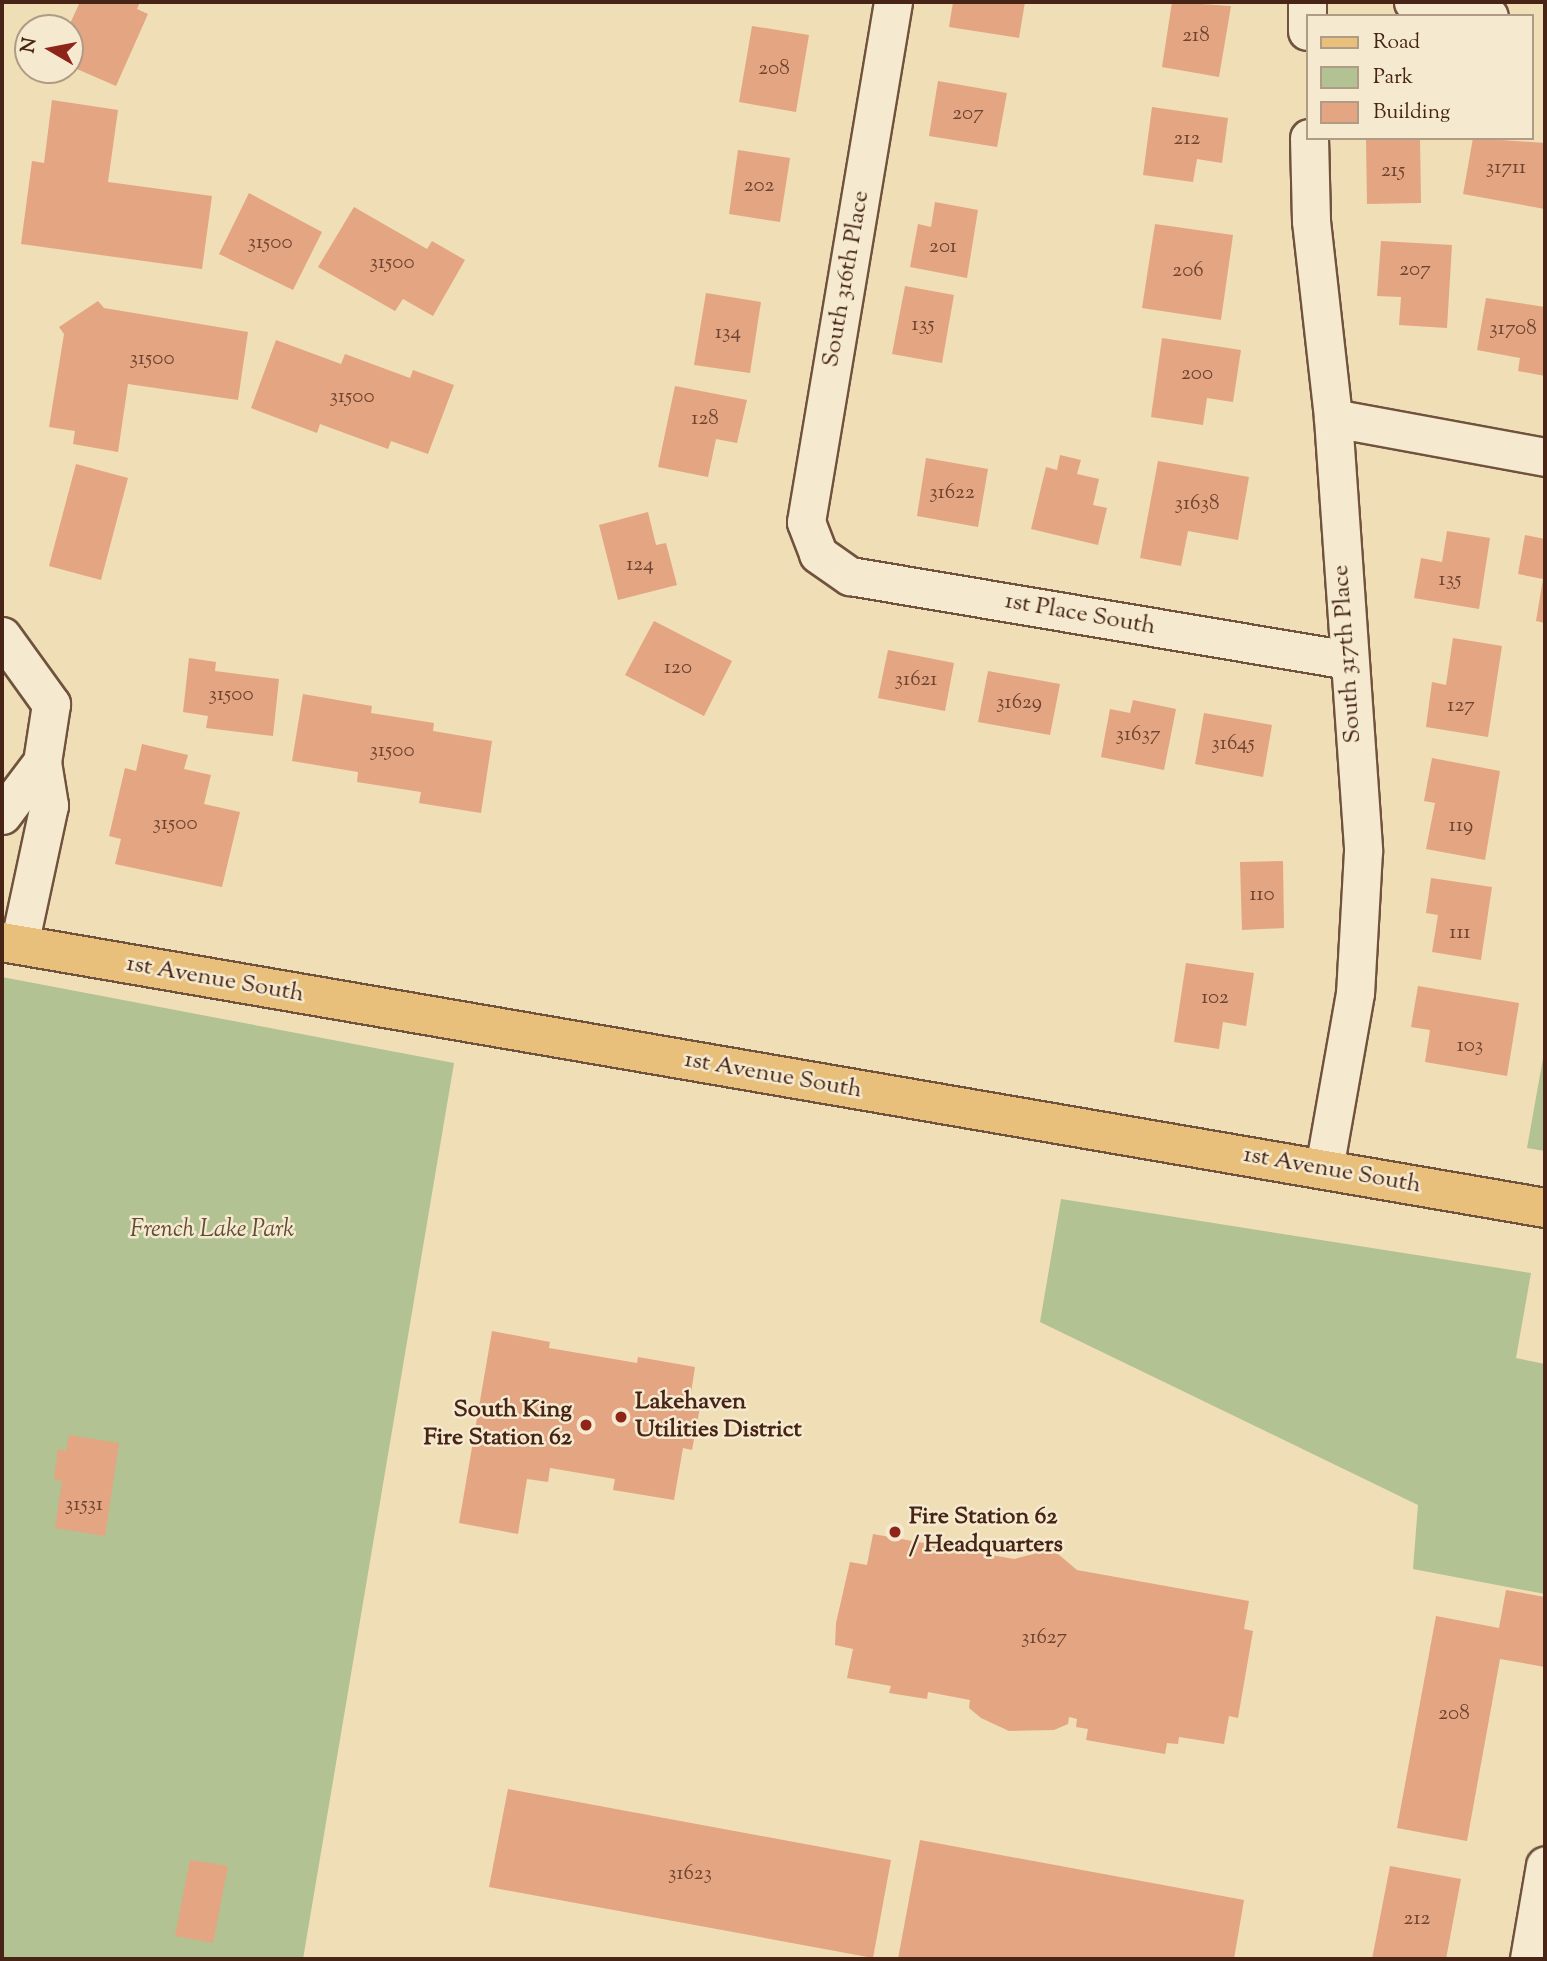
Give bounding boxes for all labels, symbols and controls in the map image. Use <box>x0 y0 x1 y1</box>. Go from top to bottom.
north arrow <box>14 14 84 84</box>
legend <box>1306 14 1533 140</box>
house number: 218 <box>1182 23 1210 49</box>
text: Road <box>1373 28 1420 58</box>
text: N <box>15 36 44 55</box>
house number: 208 <box>758 56 790 82</box>
text: Park <box>1373 63 1413 93</box>
text: Building <box>1373 98 1450 128</box>
house number: 207 <box>952 101 984 127</box>
house number: 212 <box>1174 126 1200 152</box>
house number: 31711 <box>1486 155 1526 181</box>
house number: 215 <box>1381 158 1405 184</box>
house number: 202 <box>744 173 774 199</box>
street label: South 316th Place <box>817 188 877 370</box>
house number: 31500 <box>247 230 293 256</box>
house number: 201 <box>929 234 957 260</box>
house number: 31500 <box>369 250 415 276</box>
house number: 207 <box>1399 257 1431 283</box>
house number: 206 <box>1172 258 1204 284</box>
house number: 135 <box>912 312 934 338</box>
house number: 31708 <box>1489 316 1537 342</box>
house number: 134 <box>715 320 741 346</box>
house number: 31500 <box>129 346 175 372</box>
house number: 200 <box>1181 361 1213 387</box>
house number: 31500 <box>329 384 375 410</box>
house number: 128 <box>691 406 719 432</box>
house number: 31622 <box>929 480 975 506</box>
house number: 31638 <box>1174 491 1220 517</box>
house number: 124 <box>626 552 654 578</box>
street label: South 317th Place <box>1327 564 1369 744</box>
house number: 135 <box>1439 567 1461 593</box>
street label: 1st Place South <box>1002 588 1158 642</box>
house number: 120 <box>664 655 692 681</box>
house number: 31621 <box>895 667 937 693</box>
house number: 31500 <box>208 682 254 708</box>
house number: 31629 <box>996 690 1042 716</box>
house number: 127 <box>1447 693 1475 719</box>
house number: 31637 <box>1115 722 1161 748</box>
house number: 31645 <box>1211 731 1255 757</box>
house number: 31500 <box>369 738 415 764</box>
house number: 31500 <box>152 811 198 837</box>
house number: 119 <box>1449 813 1473 839</box>
house number: 110 <box>1249 882 1275 908</box>
house number: 111 <box>1449 920 1471 946</box>
street label: 1st Avenue South <box>124 950 306 1010</box>
house number: 102 <box>1201 985 1229 1011</box>
house number: 103 <box>1457 1033 1483 1059</box>
street label: 1st Avenue South <box>682 1046 864 1106</box>
street label: 1st Avenue South <box>1241 1141 1423 1201</box>
park label: French Lake Park <box>130 1217 294 1245</box>
place label: Lakehaven Utilities District <box>635 1389 802 1445</box>
place label: South King Fire Station 62 <box>423 1397 572 1453</box>
marker: Lakehaven Utilities District <box>613 1409 629 1425</box>
marker: South King Fire Station 62 <box>578 1417 594 1433</box>
house number: 31531 <box>65 1492 103 1518</box>
place label: Fire Station 62 / Headquarters <box>909 1504 1063 1560</box>
marker: Fire Station 62 / Headquarters <box>887 1524 903 1540</box>
house number: 31627 <box>1021 1625 1067 1651</box>
house number: 208 <box>1438 1701 1470 1727</box>
house number: 31623 <box>668 1861 712 1887</box>
house number: 212 <box>1404 1906 1430 1932</box>

